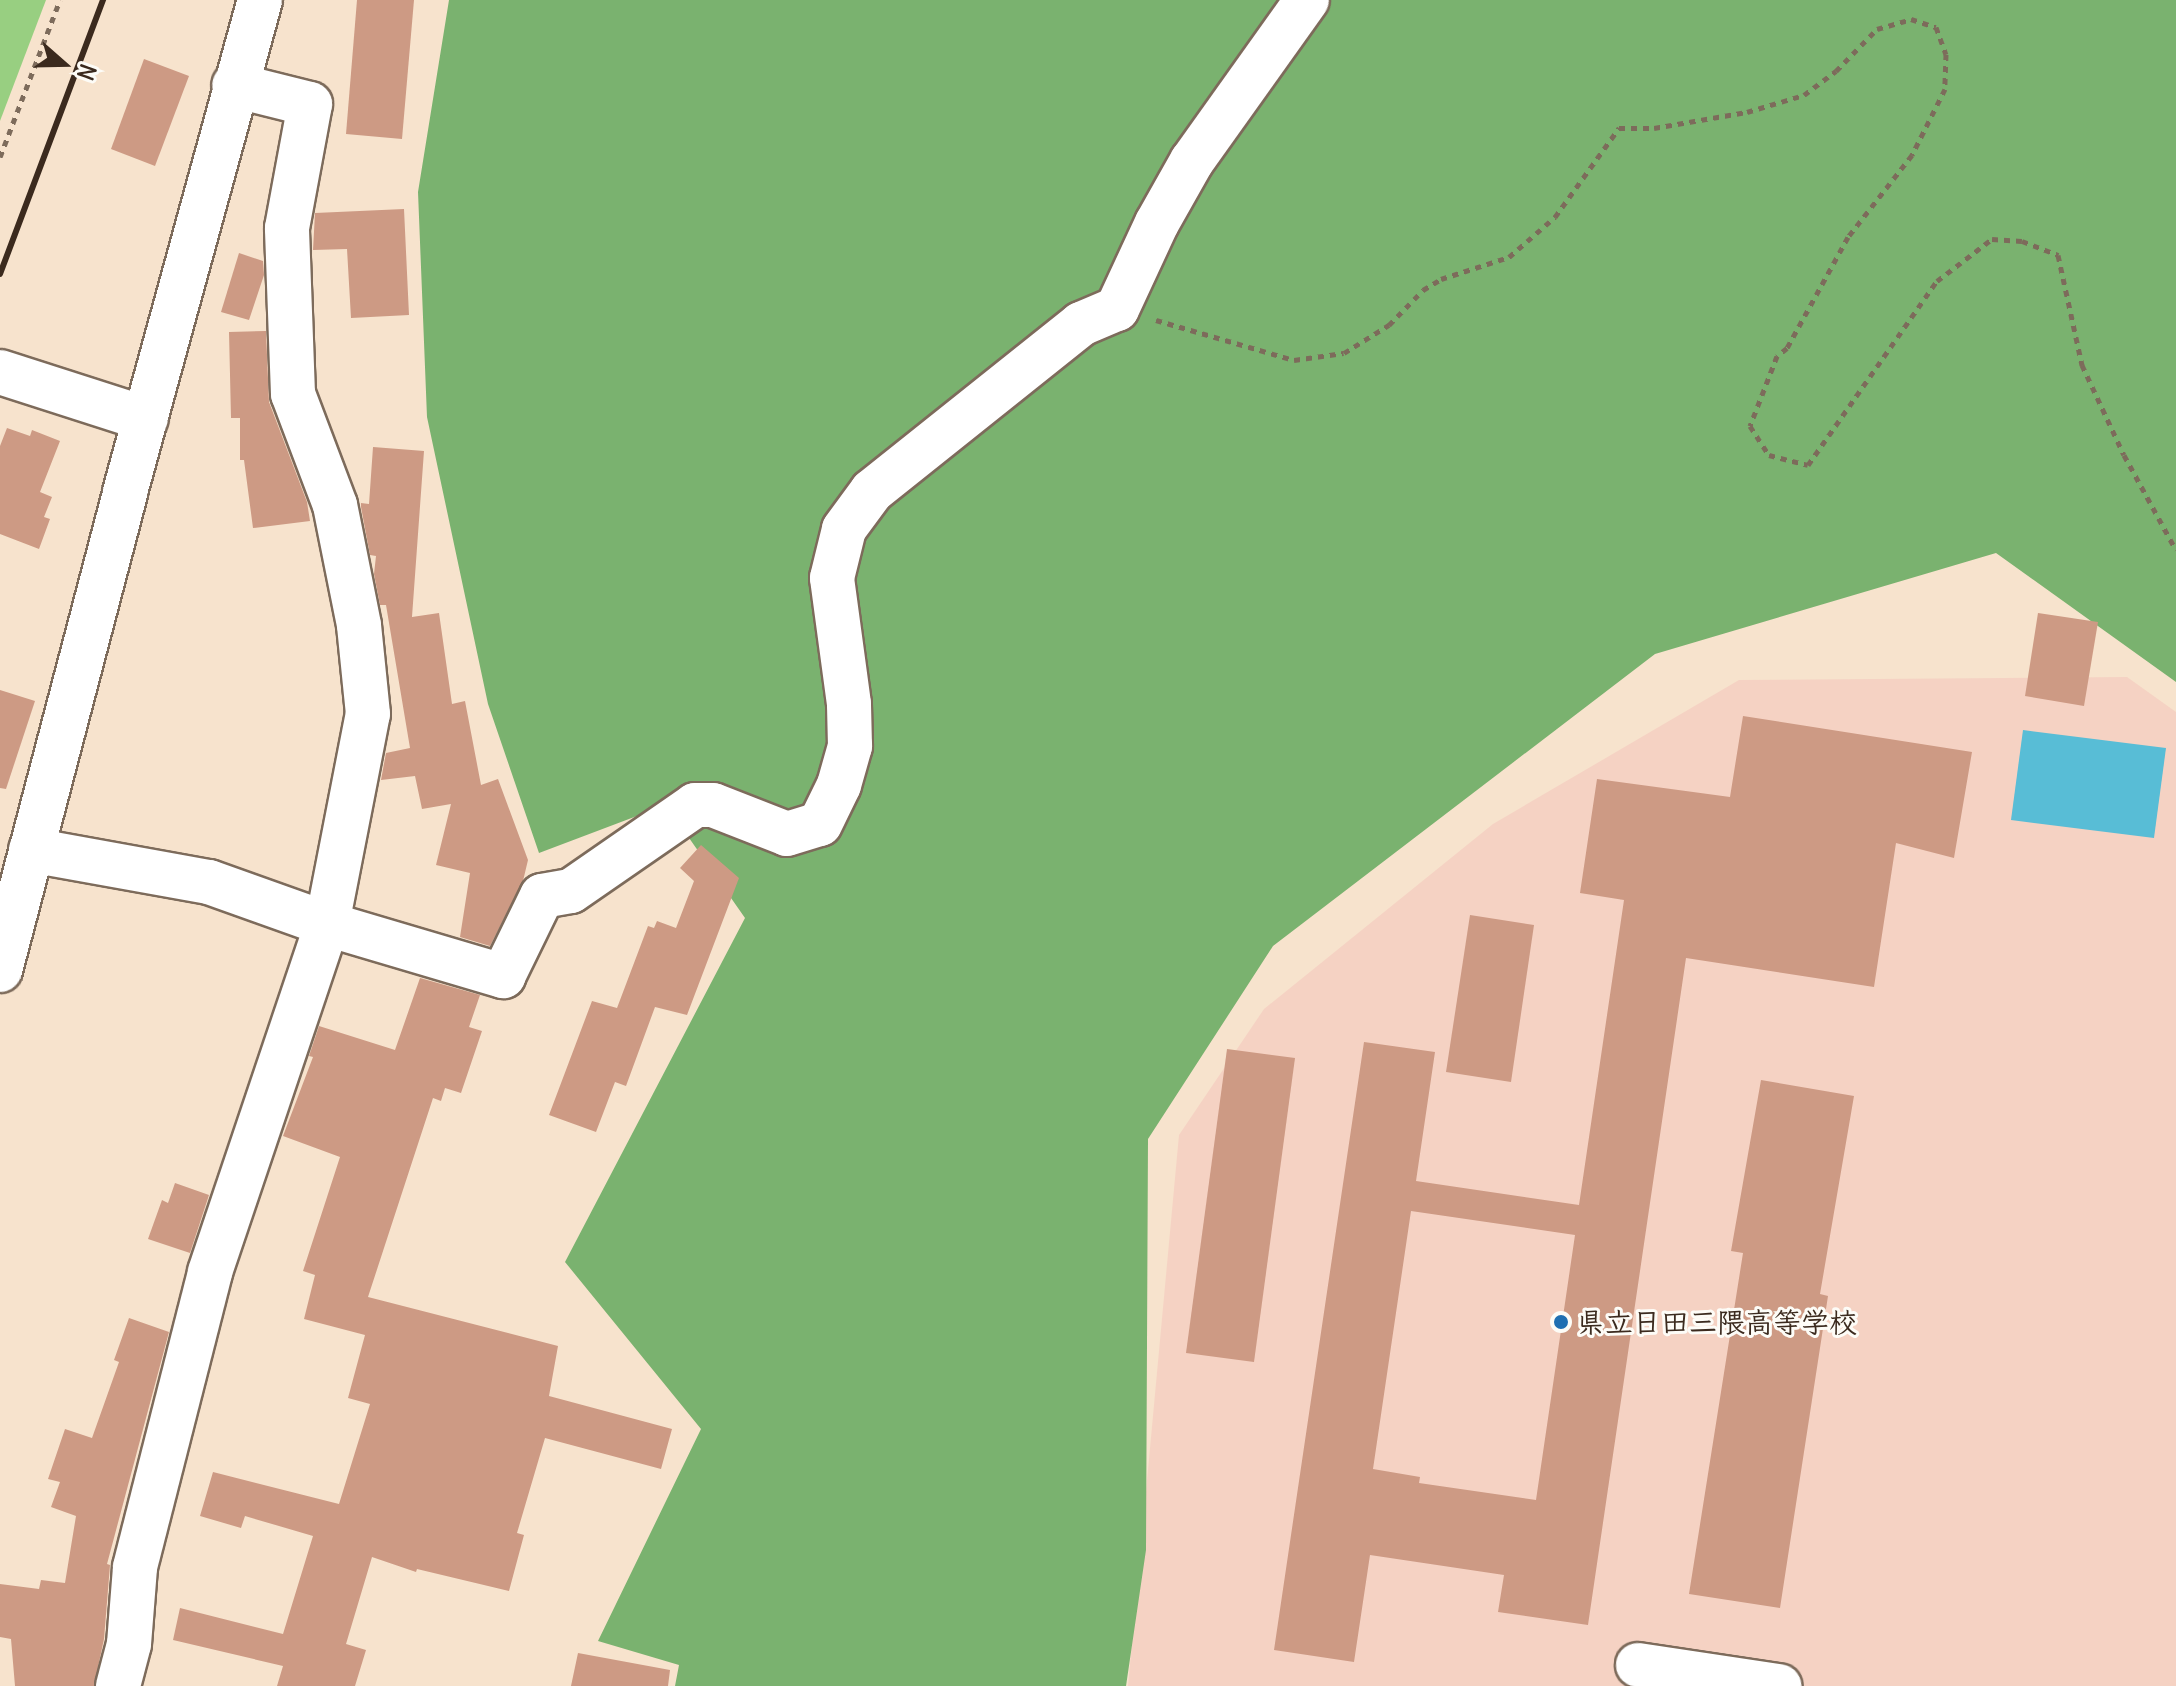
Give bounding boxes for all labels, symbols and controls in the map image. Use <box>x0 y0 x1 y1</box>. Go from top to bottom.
north arrow <box>24 24 104 104</box>
text: N <box>71 60 102 84</box>
place label: 県立日田三隈高等学校 <box>1577 1305 1857 1339</box>
marker: 県立日田三隈高等学校 <box>1552 1313 1570 1331</box>

